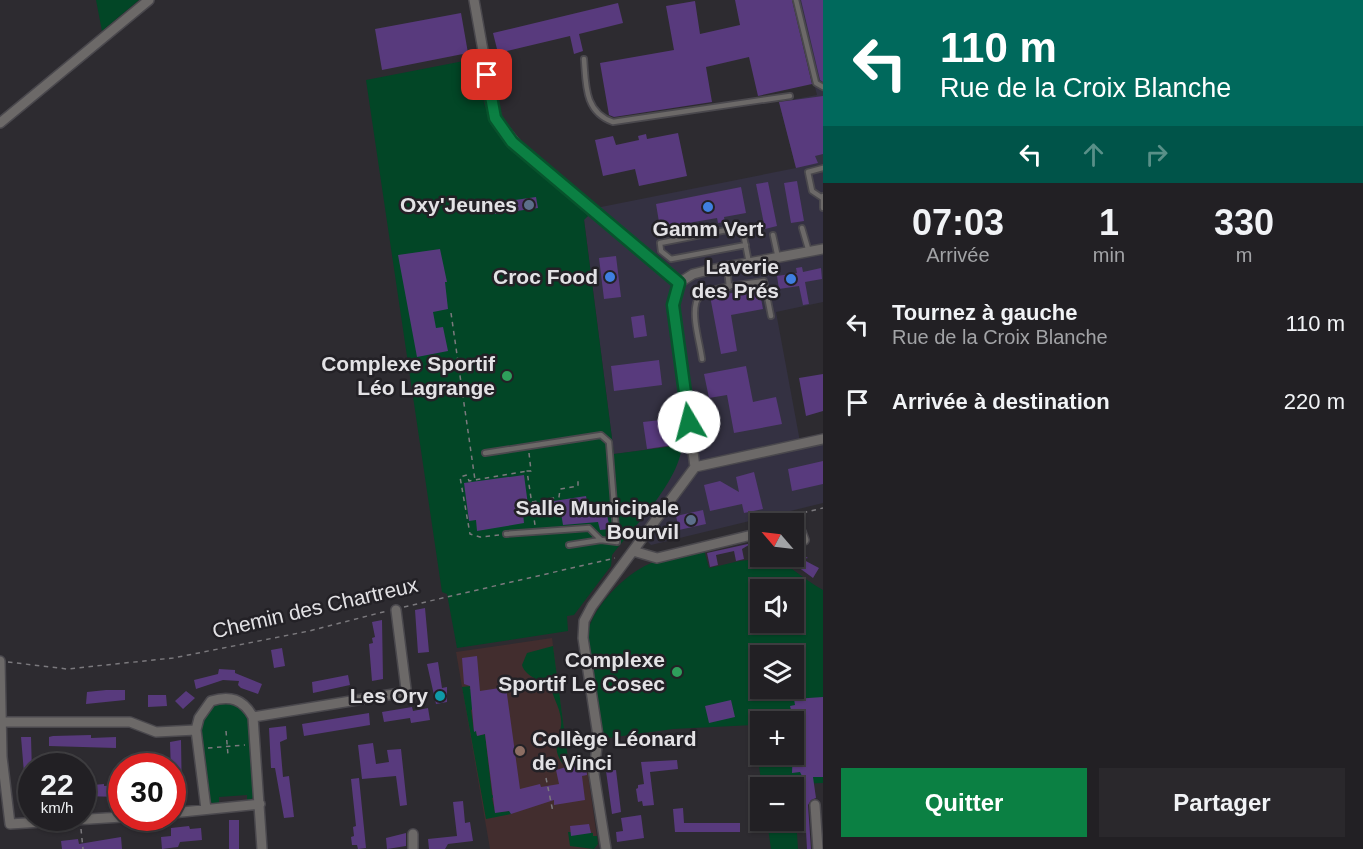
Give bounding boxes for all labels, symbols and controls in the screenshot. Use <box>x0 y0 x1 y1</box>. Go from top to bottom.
icon: left <box>841 24 919 102</box>
text: 110 m <box>940 24 1057 71</box>
pin <box>461 49 512 100</box>
icon: arrive <box>470 58 503 91</box>
text: Rue de la Croix Blanche <box>940 73 1231 103</box>
icon: left <box>1014 138 1047 171</box>
icon: ahead <box>1077 138 1110 171</box>
icon: right <box>1140 138 1173 171</box>
place label: Oxy'Jeunes <box>400 193 517 216</box>
marker: Oxy'Jeunes <box>522 198 536 212</box>
marker: Gamm Vert <box>701 200 715 214</box>
text: 07:03 <box>912 202 1004 243</box>
text: 1 <box>1099 202 1119 243</box>
text: 330 <box>1214 202 1274 243</box>
place label: Gamm Vert <box>653 217 763 240</box>
text: Arrivée <box>926 244 990 266</box>
text: min <box>1093 244 1125 266</box>
text: m <box>1236 244 1252 266</box>
place label: Laverie des Prés <box>691 255 779 302</box>
place label: Croc Food <box>493 265 598 288</box>
marker: Croc Food <box>603 270 617 284</box>
marker: Laverie des Prés <box>784 272 798 286</box>
text: Tournez à gauche <box>892 300 1077 325</box>
icon: left <box>841 308 874 341</box>
text: 110 m <box>1285 311 1345 336</box>
text: Rue de la Croix Blanche <box>892 326 1108 348</box>
place label: Complexe Sportif Léo Lagrange <box>321 352 496 399</box>
marker: Complexe Sportif Léo Lagrange <box>500 369 514 383</box>
icon: arrive <box>841 386 874 419</box>
text: Arrivée à destination <box>892 389 1110 414</box>
text: 220 m <box>1284 389 1345 414</box>
position arrow <box>657 390 721 454</box>
place label: Salle Municipale Bourvil <box>516 496 679 543</box>
marker: Salle Municipale Bourvil <box>684 513 698 527</box>
north arrow <box>750 513 804 567</box>
map controls <box>750 513 804 831</box>
street label: Chemin des Chartreux <box>210 573 420 642</box>
button: sound <box>750 579 804 633</box>
button: layers <box>750 645 804 699</box>
place label: Complexe Sportif Le Cosec <box>498 648 665 695</box>
marker: Complexe Sportif Le Cosec <box>670 665 684 679</box>
place label: Les Ory <box>350 684 428 707</box>
marker: Les Ory <box>433 689 447 703</box>
button: + <box>750 711 804 765</box>
place label: Collège Léonard de Vinci <box>532 727 697 774</box>
marker: Collège Léonard de Vinci <box>513 744 527 758</box>
speed limit sign: 30 <box>108 753 186 831</box>
text: 22 <box>40 768 74 801</box>
button: Quitter <box>841 768 1087 837</box>
button: Partager <box>1099 768 1345 837</box>
button: − <box>750 777 804 831</box>
text: km/h <box>41 799 73 816</box>

